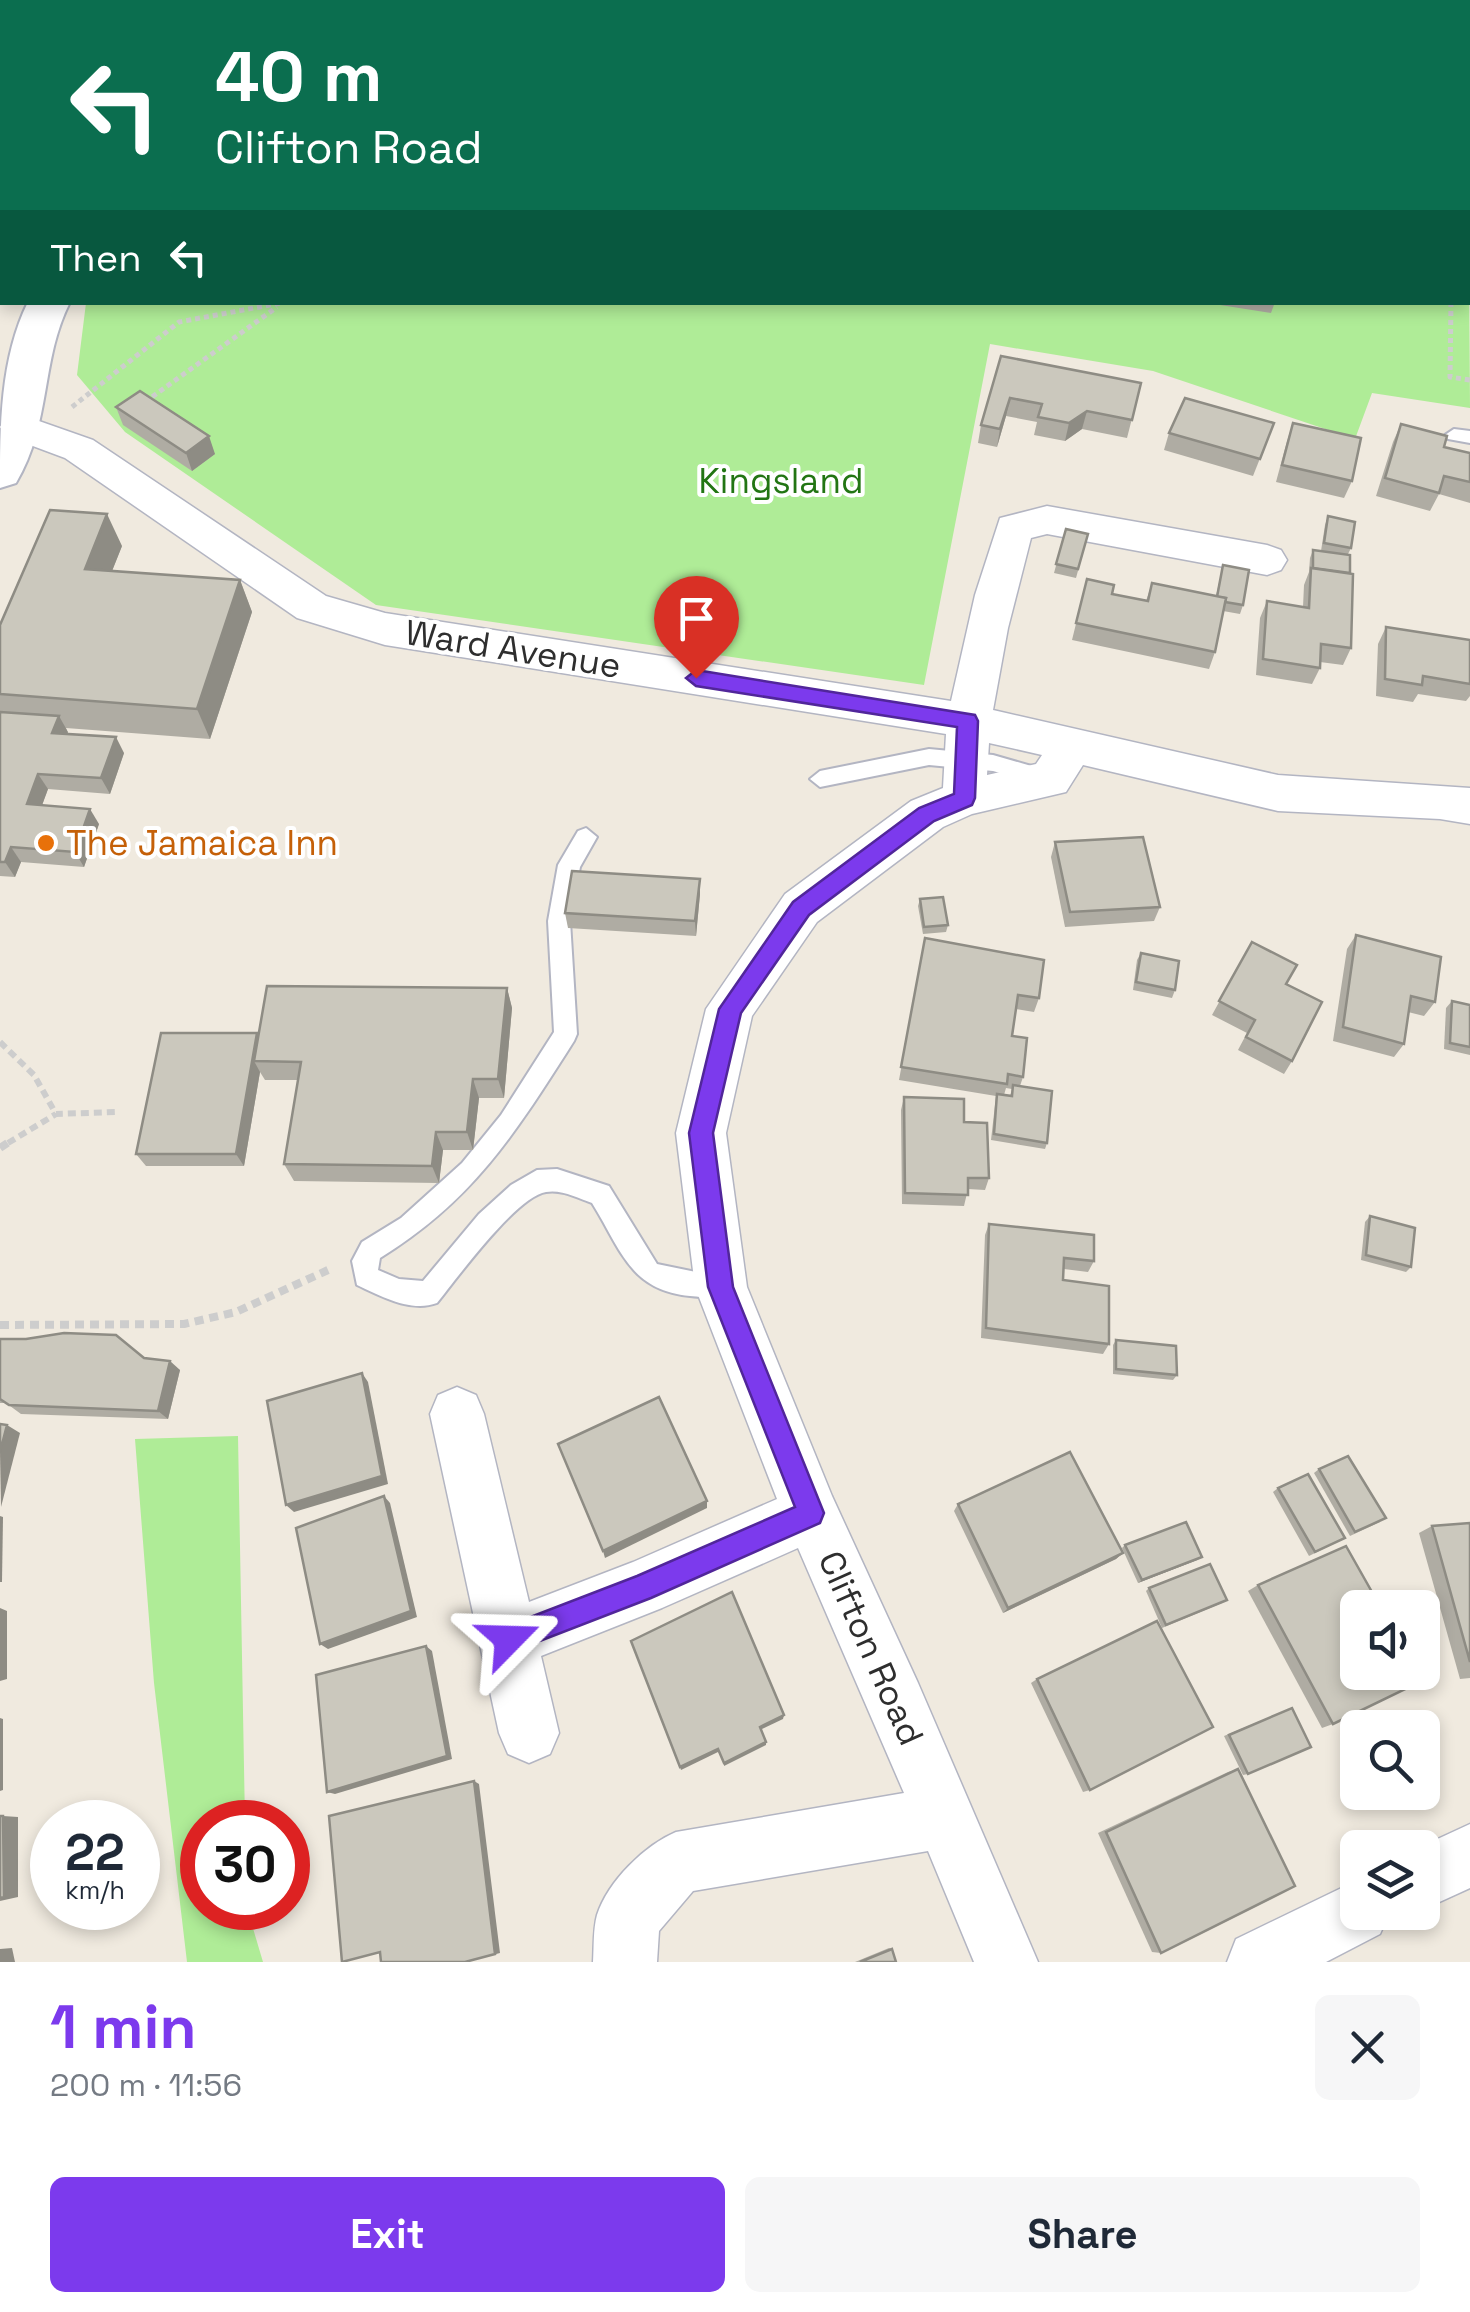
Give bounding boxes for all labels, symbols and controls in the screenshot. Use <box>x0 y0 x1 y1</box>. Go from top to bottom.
text: 40 m <box>215 32 382 121</box>
icon: left <box>50 40 180 170</box>
text: Clifton Road <box>215 119 482 176</box>
icon: left <box>161 230 216 285</box>
text: Then <box>50 234 141 282</box>
park label: Kingsland <box>699 459 864 503</box>
pin <box>654 576 739 679</box>
icon: arrive <box>669 591 724 646</box>
street label: Ward Avenue <box>402 610 624 688</box>
place label: The Jamaica Inn <box>66 821 338 865</box>
marker: The Jamaica Inn <box>35 832 57 854</box>
street label: Clifton Road <box>809 1544 933 1752</box>
position arrow <box>457 1587 561 1691</box>
map controls <box>1340 1590 1440 1930</box>
button: sound <box>1340 1590 1440 1690</box>
button: search <box>1340 1710 1440 1810</box>
speed limit sign: 30 <box>180 1800 310 1930</box>
text: 22 <box>65 1821 125 1885</box>
button: layers <box>1340 1830 1440 1930</box>
text: km/h <box>65 1874 125 1906</box>
text: 1 min <box>50 1989 197 2066</box>
button: close <box>1315 1995 1420 2100</box>
text: 200 m · 11:56 <box>50 2065 242 2105</box>
button: Exit <box>50 2177 725 2292</box>
button: Share <box>745 2177 1420 2292</box>

